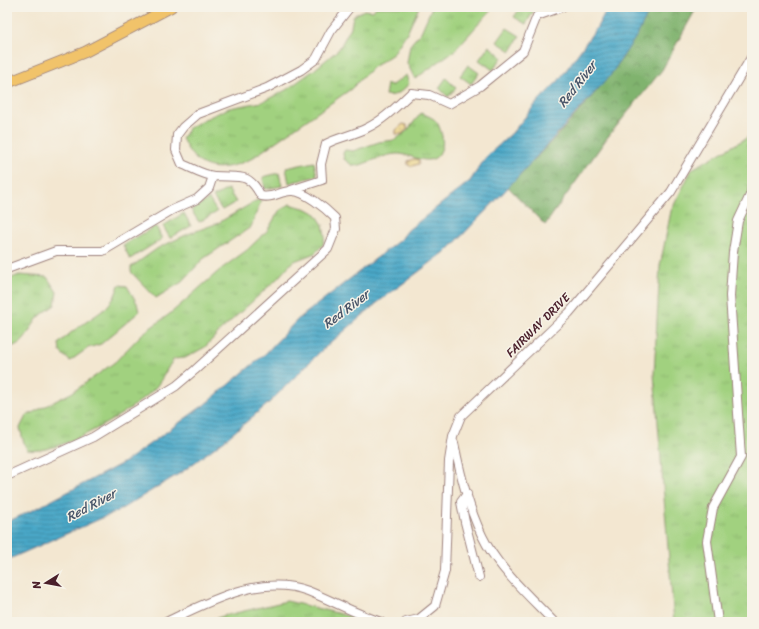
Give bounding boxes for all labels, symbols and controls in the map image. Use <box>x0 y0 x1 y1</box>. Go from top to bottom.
water label: Red River <box>551 54 604 112</box>
water label: Red River <box>318 282 377 334</box>
street label: FAIRWAY DRIVE <box>500 286 577 363</box>
water label: Red River <box>62 481 123 528</box>
north arrow <box>26 563 66 603</box>
text: N <box>27 579 47 591</box>

